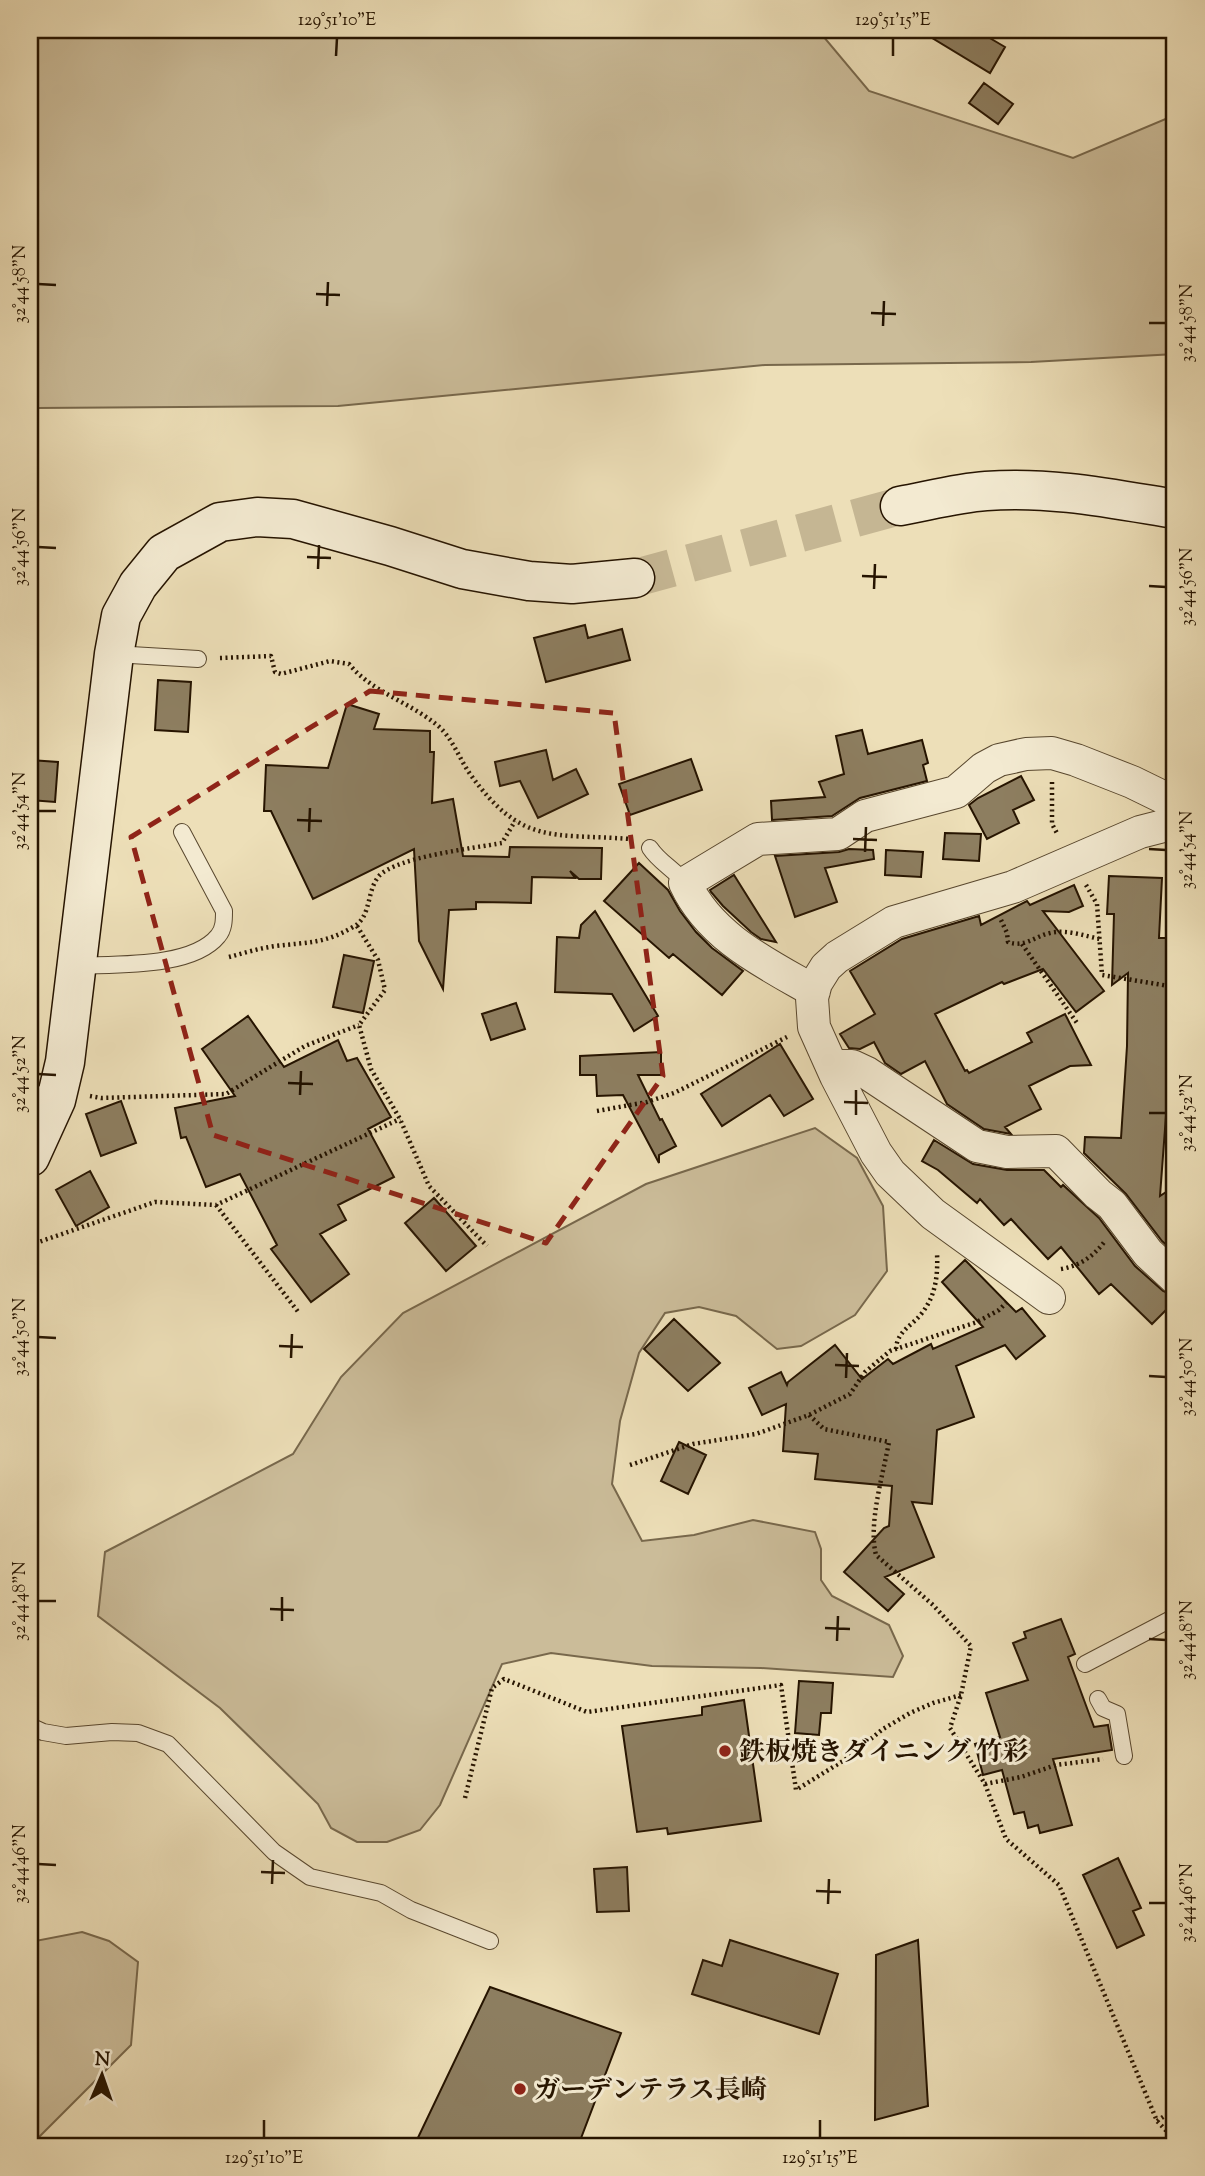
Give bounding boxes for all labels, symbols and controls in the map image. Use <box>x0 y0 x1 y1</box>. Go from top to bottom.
text: 129°51'10"E <box>298 8 376 34</box>
text: 129°51'15"E <box>855 8 931 34</box>
text: 32°44'58"N <box>8 245 34 323</box>
text: 32°44'58"N <box>1175 284 1201 362</box>
text: 32°44'56"N <box>8 508 34 586</box>
text: 32°44'56"N <box>1175 548 1201 626</box>
text: 32°44'54"N <box>8 772 34 850</box>
text: 32°44'54"N <box>1175 811 1201 889</box>
text: 32°44'52"N <box>8 1035 34 1113</box>
text: 32°44'52"N <box>1175 1074 1201 1152</box>
text: 32°44'50"N <box>8 1298 34 1376</box>
text: 32°44'50"N <box>1175 1338 1201 1416</box>
text: 32°44'48"N <box>8 1561 34 1641</box>
text: 32°44'48"N <box>1175 1600 1201 1680</box>
place label: 鉄板焼きダイニング 竹彩 <box>739 1735 1028 1772</box>
marker: 鉄板焼きダイニング 竹彩 <box>717 1743 733 1759</box>
text: 32°44'46"N <box>8 1824 34 1904</box>
text: 32°44'46"N <box>1175 1863 1201 1943</box>
north arrow <box>66 2039 136 2110</box>
text: N <box>94 2047 111 2074</box>
place label: ガーデンテラス長崎 <box>534 2073 767 2110</box>
marker: ガーデンテラス長崎 <box>512 2081 528 2097</box>
text: 129°51'10"E <box>225 2146 303 2172</box>
text: 129°51'15"E <box>782 2146 858 2172</box>

